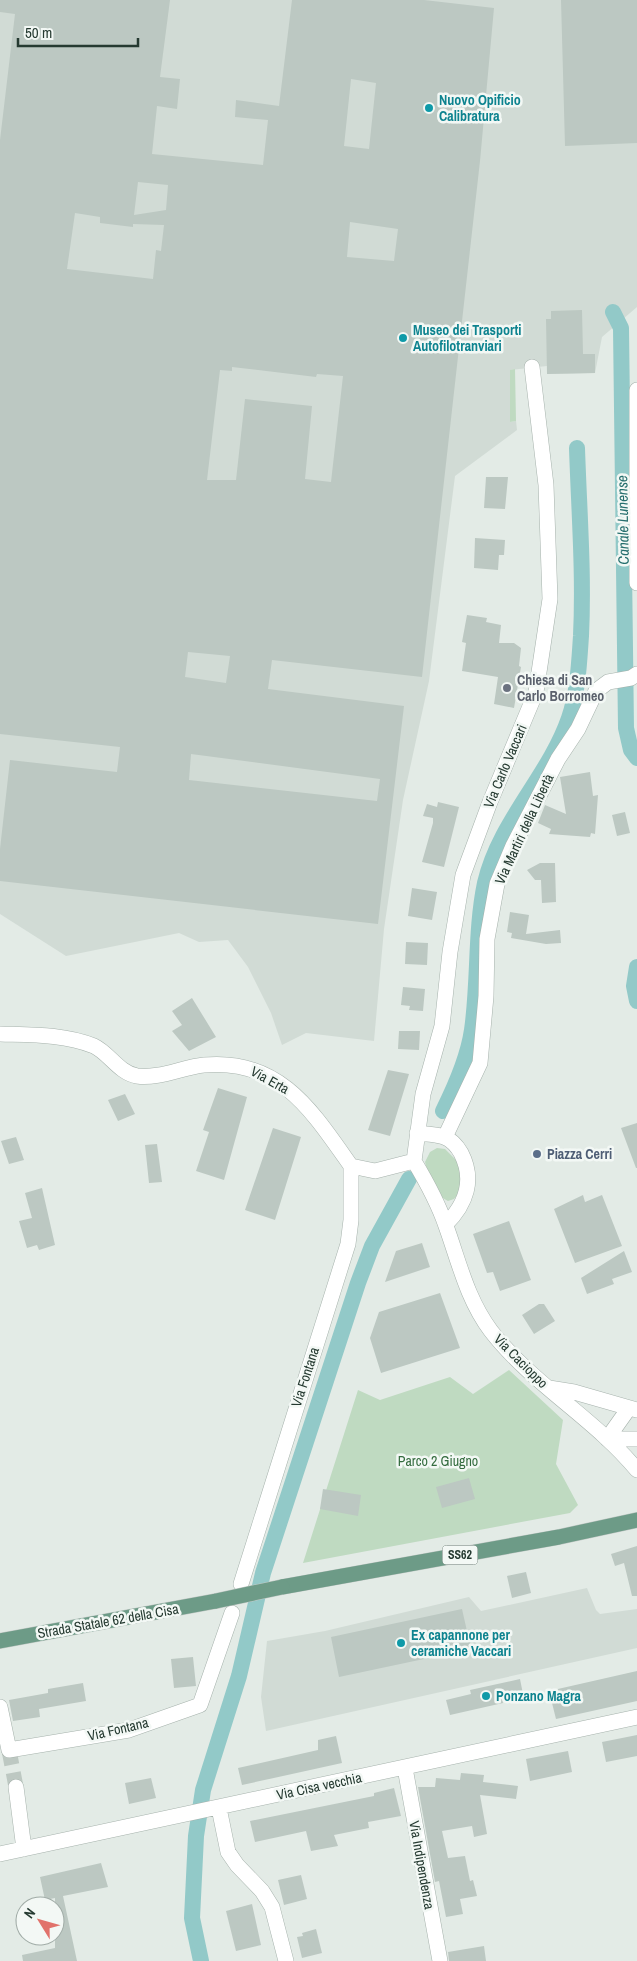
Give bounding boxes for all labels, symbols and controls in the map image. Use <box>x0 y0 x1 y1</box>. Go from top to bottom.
scale bar <box>18 15 138 47</box>
text: 50 m <box>25 22 52 43</box>
place label: Nuovo Opificio Calibratura <box>439 91 521 125</box>
marker: Nuovo Opificio Calibratura <box>423 102 435 114</box>
place label: Museo dei Trasporti Autofilotranviari <box>413 321 521 355</box>
marker: Museo dei Trasporti Autofilotranviari <box>397 332 409 344</box>
water label: Canale Lunense <box>611 475 634 565</box>
place label: Chiesa di San Carlo Borromeo <box>517 671 604 705</box>
marker: Chiesa di San Carlo Borromeo <box>501 682 513 694</box>
street label: Via Carlo Vaccari <box>479 722 531 810</box>
street label: Via Martiri della Libertà <box>491 770 558 887</box>
street label: Via Erta <box>248 1062 293 1098</box>
place label: Piazza Cerri <box>547 1145 612 1163</box>
marker: Piazza Cerri <box>531 1148 543 1160</box>
street label: Via Cacioppo <box>490 1330 552 1392</box>
street label: Via Fontana <box>287 1344 323 1409</box>
park label: Parco 2 Giugno <box>398 1452 478 1470</box>
road number: SS62 <box>442 1546 478 1564</box>
street label: Strada Statale 62 della Cisa <box>36 1600 181 1642</box>
place label: Ex capannone per ceramiche Vaccari <box>411 1626 511 1660</box>
marker: Ex capannone per ceramiche Vaccari <box>395 1637 407 1649</box>
place label: Ponzano Magra <box>496 1687 581 1705</box>
marker: Ponzano Magra <box>480 1690 492 1702</box>
street label: Via Fontana <box>86 1713 151 1745</box>
street label: Via Cisa vecchia <box>275 1768 364 1804</box>
street label: Via Indipendenza <box>405 1819 439 1911</box>
north arrow <box>15 1896 65 1946</box>
text: N <box>20 1904 39 1922</box>

